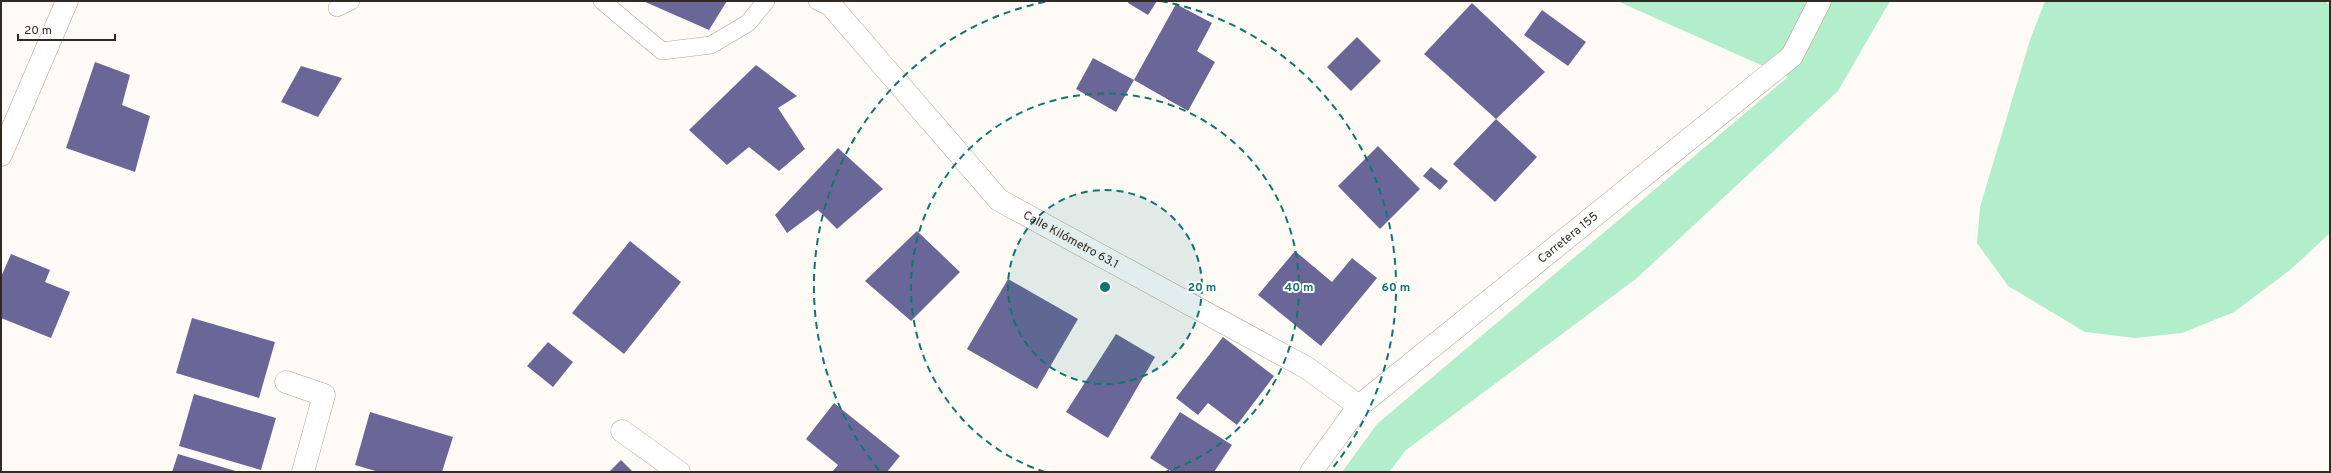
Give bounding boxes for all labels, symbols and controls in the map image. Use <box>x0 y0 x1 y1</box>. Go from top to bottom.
scale bar <box>18 16 115 42</box>
text: 20 m <box>24 23 52 39</box>
street label: Calle Kilómetro 63.1 <box>1020 208 1121 273</box>
street label: Carretera 155 <box>1535 209 1602 267</box>
centre of rings <box>1098 280 1112 294</box>
text: 20 m <box>1188 280 1216 296</box>
text: 40 m <box>1284 280 1314 296</box>
text: 60 m <box>1382 280 1410 296</box>

